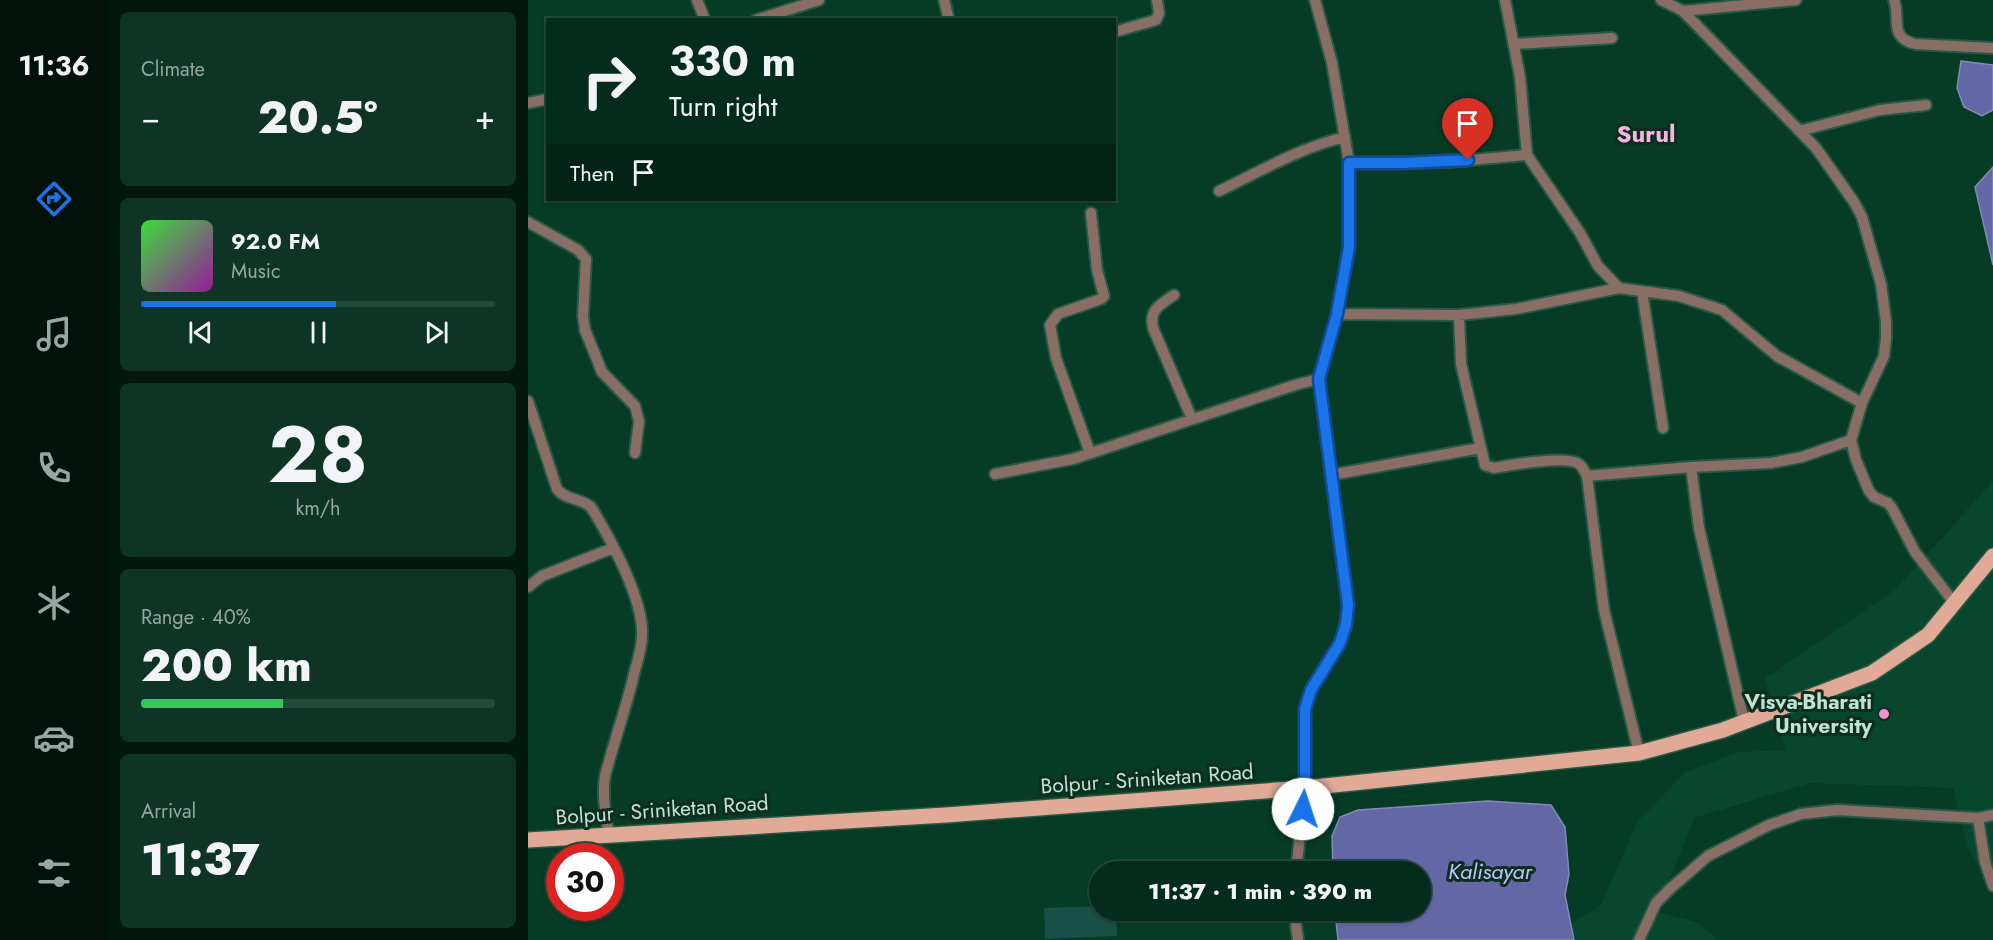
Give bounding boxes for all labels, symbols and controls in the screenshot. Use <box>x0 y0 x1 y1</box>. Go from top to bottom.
text: 330 m <box>669 31 796 92</box>
icon: right <box>570 42 648 120</box>
text: 11:36 <box>18 46 90 85</box>
text: Climate <box>141 55 205 84</box>
text: 20.5° <box>258 85 378 150</box>
text: Turn right <box>669 87 777 126</box>
text: − <box>141 94 160 141</box>
text: + <box>475 94 495 141</box>
pin <box>1442 98 1493 160</box>
icon: arrive <box>1451 107 1484 140</box>
district label: Surul <box>1617 116 1675 151</box>
icon: arrive <box>627 156 660 189</box>
text: Then <box>570 157 615 189</box>
icon: directions <box>33 178 75 220</box>
text: 92.0 FM <box>231 225 320 257</box>
text: Music <box>231 257 281 286</box>
icon: music <box>33 313 75 355</box>
icon: previous <box>184 316 217 349</box>
icon: pause <box>302 316 335 349</box>
icon: next <box>420 316 453 349</box>
text: 28 <box>268 399 368 511</box>
icon: phone <box>33 447 75 489</box>
text: km/h <box>295 494 341 523</box>
icon: climate <box>33 582 75 624</box>
text: Range · 40% <box>141 603 251 632</box>
text: 200 km <box>141 633 312 698</box>
place label: Visva-Bharati University <box>1744 687 1873 741</box>
marker: Visva-Bharati University <box>1877 707 1891 721</box>
icon: car <box>33 717 75 759</box>
street label: Bolpur - Sriniketan Road <box>1040 757 1254 801</box>
position arrow <box>1271 777 1335 841</box>
street label: Bolpur - Sriniketan Road <box>555 788 769 832</box>
text: Arrival <box>141 797 196 826</box>
text: 11:37 <box>141 827 260 892</box>
speed limit sign: 30 <box>546 843 624 921</box>
icon: filters <box>33 852 75 894</box>
water label: Kalisayar <box>1448 855 1534 887</box>
text: 11:37 · 1 min · 390 m <box>1148 875 1372 907</box>

